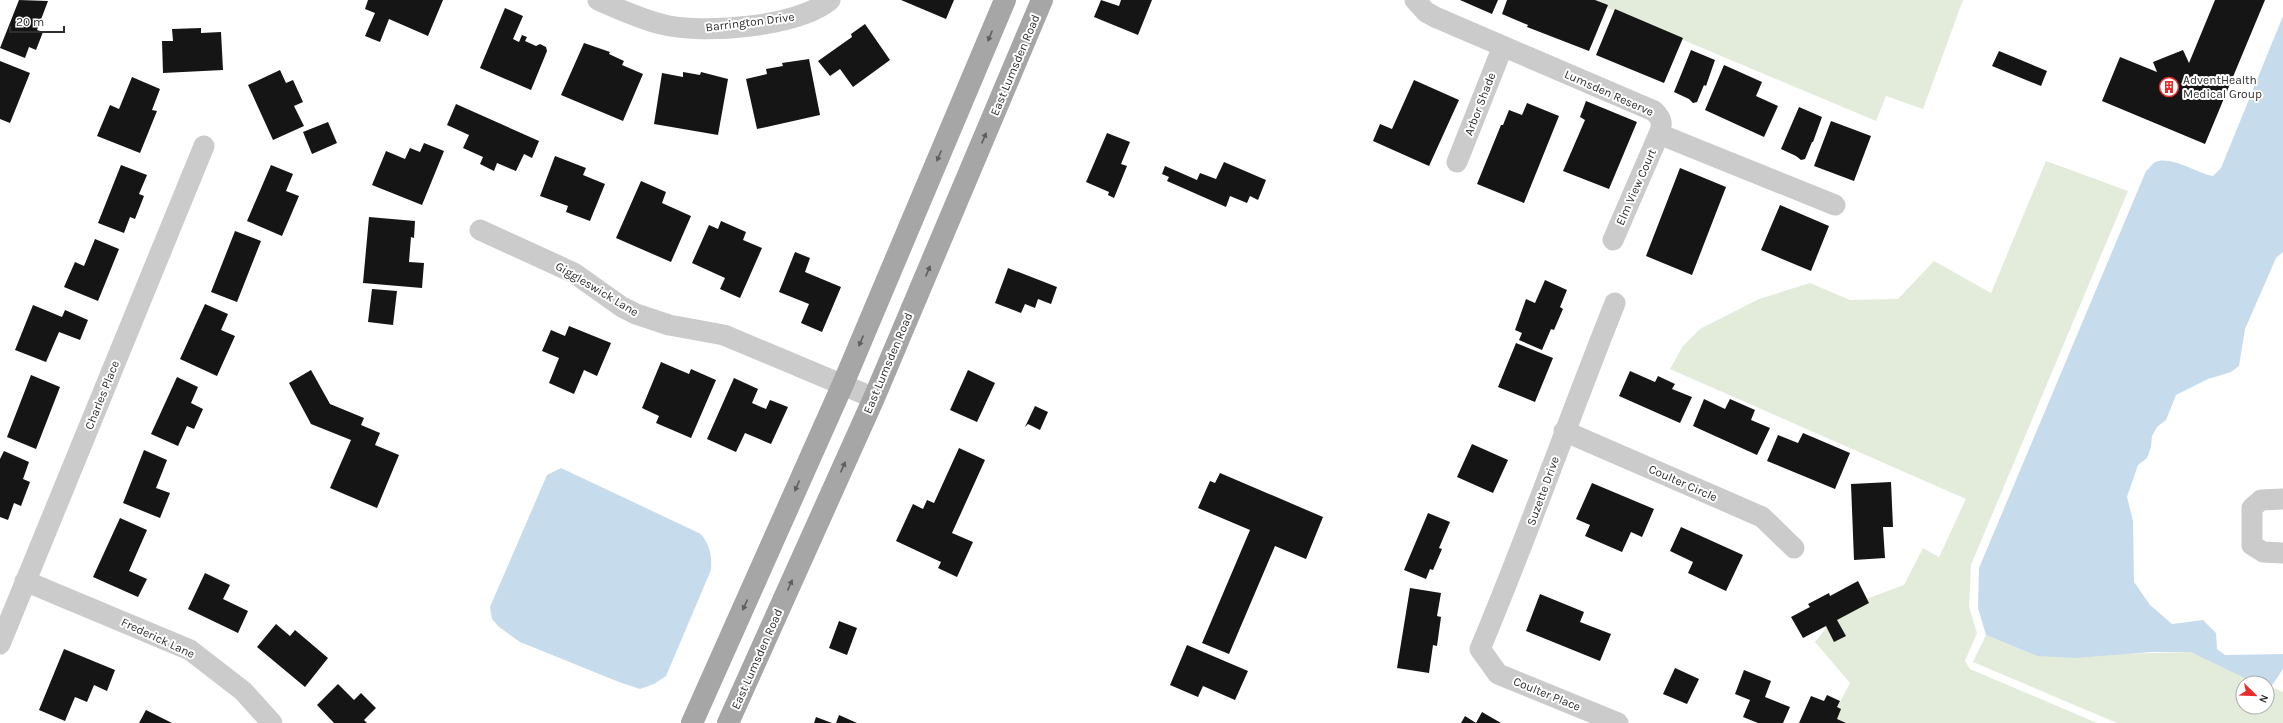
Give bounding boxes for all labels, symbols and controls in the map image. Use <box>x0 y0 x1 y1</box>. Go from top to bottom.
scale bar <box>10 8 64 34</box>
street label: Barrington Drive <box>705 10 795 34</box>
street label: East Lumsden Road <box>987 12 1043 118</box>
text: 20 m <box>16 15 44 29</box>
one-way arrow <box>986 30 992 42</box>
street label: Lumsden Reserve <box>1562 67 1656 119</box>
street label: Arbor Shade <box>1462 70 1498 138</box>
place label: AdventHealth Medical Group <box>2183 73 2262 101</box>
building icon: AdventHealth Medical Group <box>2158 76 2180 98</box>
one-way arrow <box>981 131 987 143</box>
street label: Elm View Court <box>1613 146 1659 227</box>
one-way arrow <box>936 150 942 161</box>
street label: Giggleswick Lane <box>553 259 641 319</box>
one-way arrow <box>925 265 931 276</box>
street label: East Lumsden Road <box>860 310 916 416</box>
one-way arrow <box>857 336 863 348</box>
street label: Charles Place <box>82 358 122 432</box>
street label: Suzette Drive <box>1524 455 1562 527</box>
one-way arrow <box>840 461 846 472</box>
street label: Coulter Circle <box>1647 462 1719 504</box>
one-way arrow <box>794 480 800 492</box>
one-way arrow <box>787 580 793 591</box>
one-way arrow <box>741 599 747 611</box>
street label: East Lumsden Road <box>729 607 785 711</box>
street label: Frederick Lane <box>119 615 197 661</box>
street label: Coulter Place <box>1511 674 1583 714</box>
north arrow <box>2235 675 2275 715</box>
text: N <box>2256 693 2271 705</box>

